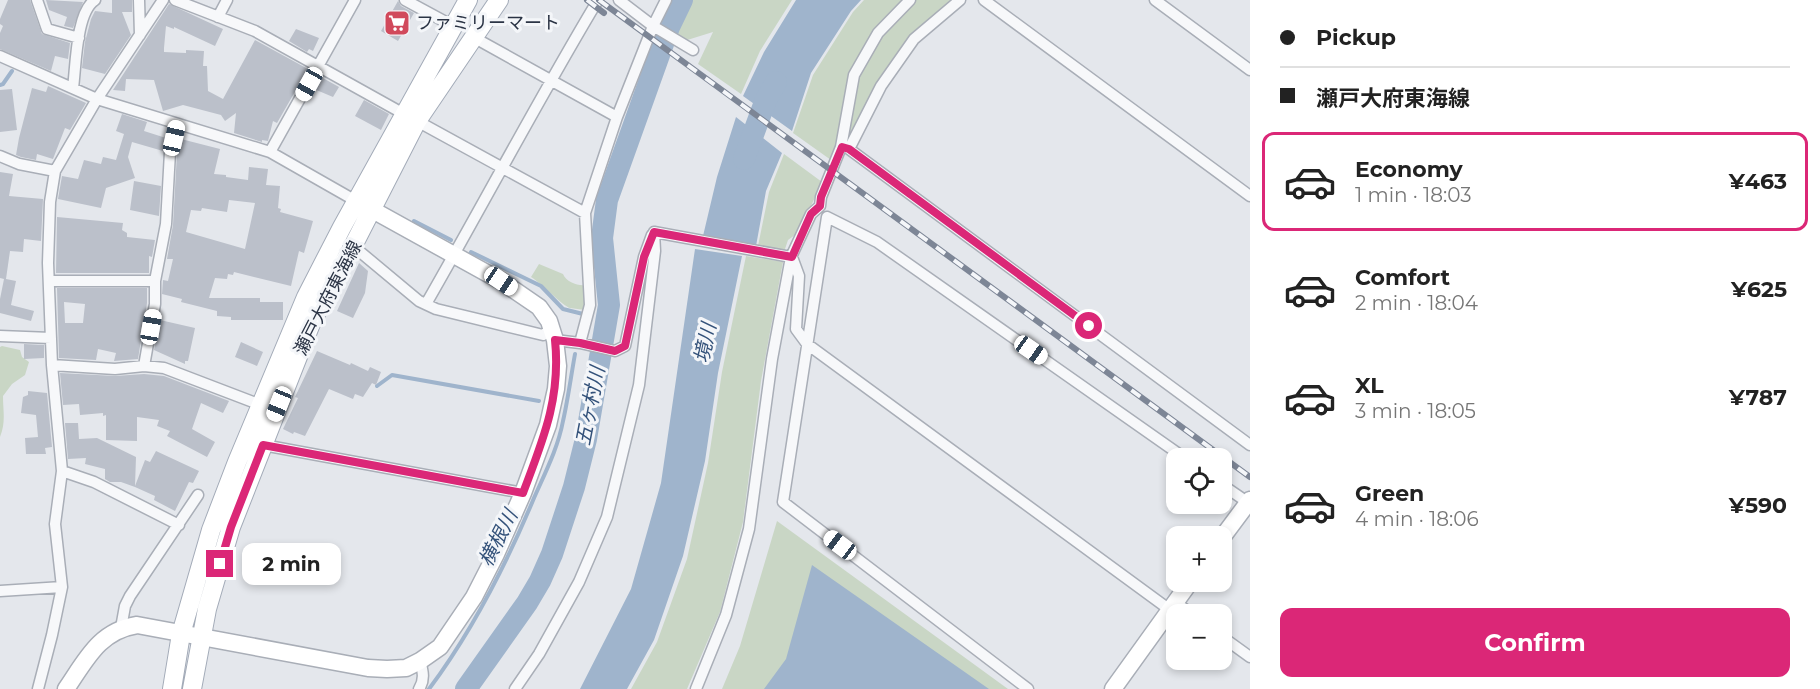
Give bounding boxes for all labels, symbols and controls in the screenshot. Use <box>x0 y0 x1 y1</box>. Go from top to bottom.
supermarket icon: ファミリーマート <box>382 8 412 38</box>
place label: ファミリーマート <box>416 12 560 34</box>
text: Pickup <box>1316 24 1396 51</box>
car <box>292 64 326 104</box>
text: 瀬戸大府東海線 <box>1316 85 1470 112</box>
car <box>161 118 187 158</box>
icon: car <box>1283 155 1337 209</box>
text: Economy <box>1355 156 1463 183</box>
text: ¥463 <box>1729 168 1787 195</box>
text: 1 min · 18:03 <box>1355 183 1472 207</box>
street label: 瀬戸大府東海線 <box>290 237 366 359</box>
car <box>481 263 521 299</box>
icon: car <box>1283 263 1337 317</box>
text: Comfort <box>1355 264 1450 291</box>
text: ¥625 <box>1731 276 1787 303</box>
text: 2 min · 18:04 <box>1355 291 1478 315</box>
car <box>139 308 163 346</box>
route start <box>1075 312 1102 339</box>
water label: 境川 <box>689 319 721 365</box>
car <box>1011 332 1051 368</box>
water label: 五ヶ村川 <box>571 362 610 448</box>
icon: car <box>1283 371 1337 425</box>
text: XL <box>1355 372 1384 399</box>
car <box>264 384 294 424</box>
text: ¥787 <box>1729 384 1787 411</box>
text: 3 min · 18:05 <box>1355 399 1476 423</box>
map controls <box>1166 448 1232 670</box>
button: locate <box>1166 448 1232 514</box>
icon: car <box>1283 479 1337 533</box>
text: Green <box>1355 480 1424 507</box>
text: ¥590 <box>1729 492 1787 519</box>
water label: 横根川 <box>474 504 523 570</box>
text: 4 min · 18:06 <box>1355 507 1479 531</box>
button: + <box>1166 526 1232 592</box>
car <box>820 527 860 563</box>
callout: 2 min <box>241 543 340 585</box>
route end <box>206 550 233 577</box>
text: 2 min <box>262 552 321 576</box>
button: − <box>1166 604 1232 670</box>
button: Confirm <box>1280 608 1790 677</box>

